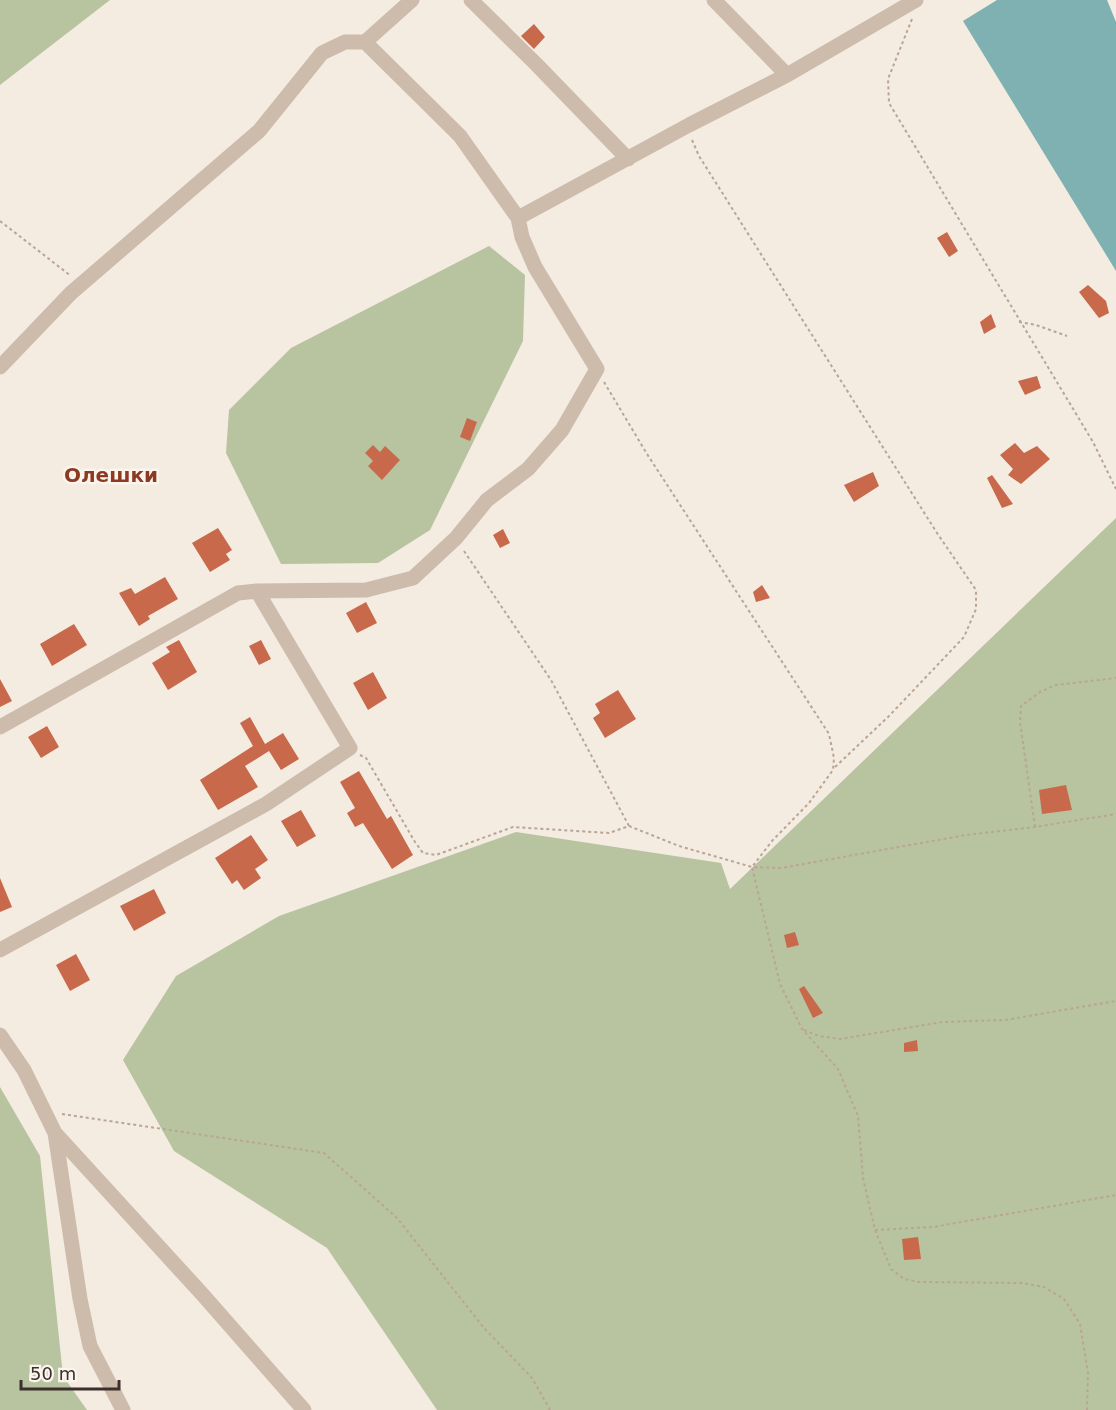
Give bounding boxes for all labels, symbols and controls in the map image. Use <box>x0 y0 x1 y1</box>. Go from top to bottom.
district label: Олешки <box>64 463 158 487</box>
scale bar <box>21 1353 118 1391</box>
text: 50 m <box>30 1363 76 1384</box>

